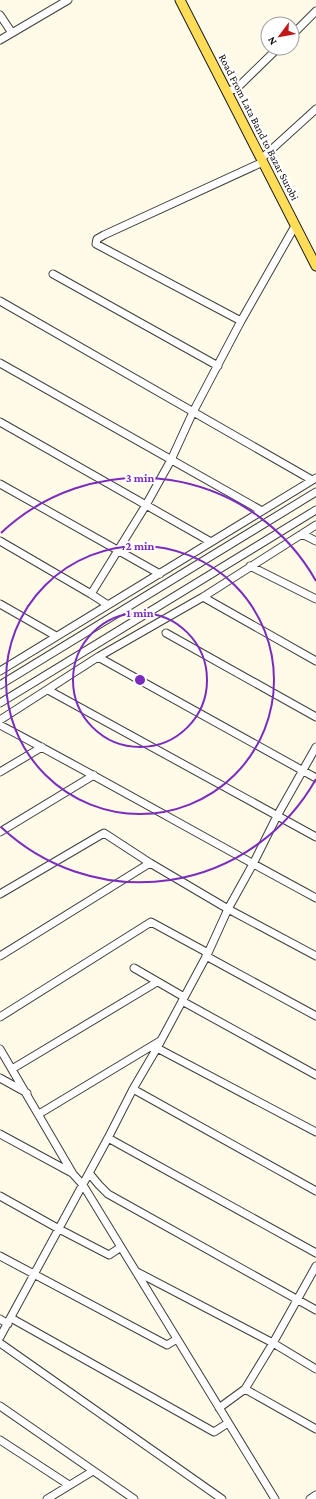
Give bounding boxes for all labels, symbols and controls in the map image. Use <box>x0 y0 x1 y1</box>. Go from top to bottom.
north arrow <box>260 16 300 56</box>
text: N <box>264 35 279 48</box>
street label: Road From Lata Band to Bazar Surobi <box>217 52 301 202</box>
text: 3 min <box>126 471 154 485</box>
text: 2 min <box>126 539 155 553</box>
text: 1 min <box>126 606 154 620</box>
centre of rings <box>133 673 147 687</box>

